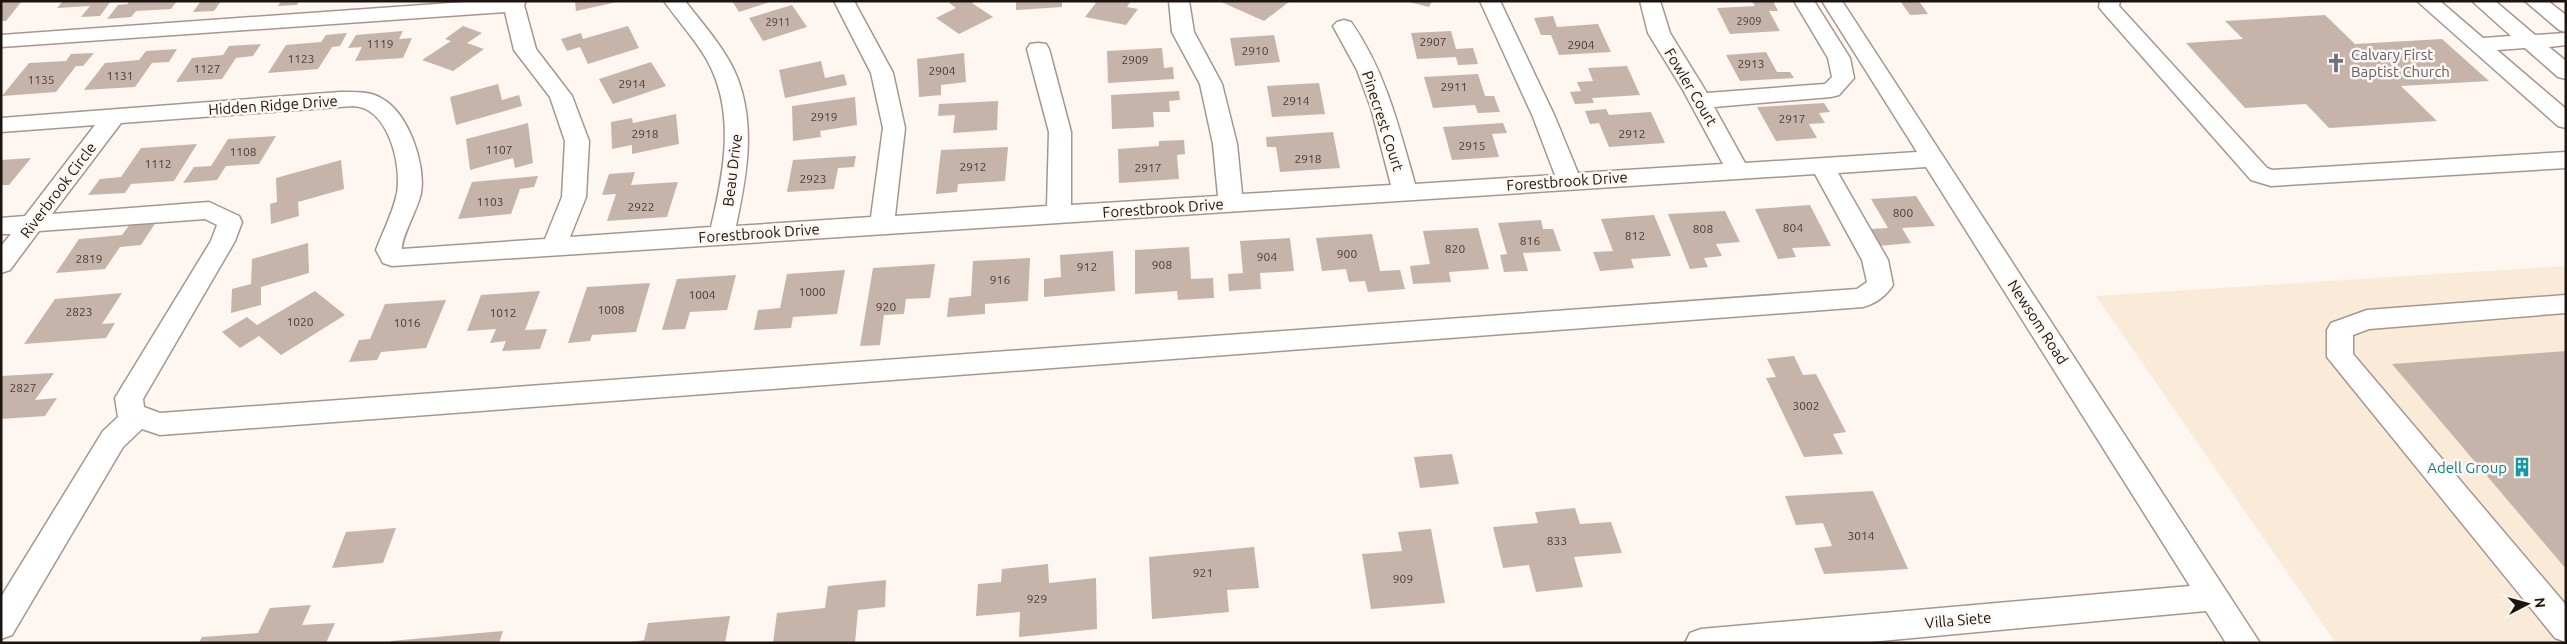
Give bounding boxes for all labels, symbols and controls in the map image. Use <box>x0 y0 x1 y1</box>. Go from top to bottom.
house number: 2909 <box>1737 15 1761 27</box>
house number: 2911 <box>766 16 790 28</box>
house number: 2907 <box>1419 35 1447 48</box>
house number: 1119 <box>366 37 394 50</box>
house number: 2904 <box>1567 38 1595 51</box>
house number: 2910 <box>1241 44 1269 57</box>
street label: Fowler Court <box>1661 45 1721 129</box>
place label: Calvary First Baptist Church <box>2351 46 2450 80</box>
house number: 1123 <box>287 52 315 65</box>
church icon: Calvary First Baptist Church <box>2325 52 2347 74</box>
house number: 2909 <box>1121 53 1149 66</box>
house number: 2913 <box>1737 57 1765 70</box>
house number: 1127 <box>193 62 221 75</box>
house number: 2904 <box>928 64 956 77</box>
house number: 1131 <box>106 69 134 82</box>
street label: Pinecrest Court <box>1359 69 1407 173</box>
house number: 1135 <box>27 73 55 86</box>
house number: 2914 <box>618 77 646 90</box>
house number: 2911 <box>1440 80 1468 93</box>
street label: Hidden Ridge Drive <box>208 92 338 118</box>
house number: 2914 <box>1282 94 1310 107</box>
house number: 2919 <box>810 110 838 123</box>
house number: 2917 <box>1778 112 1806 125</box>
house number: 2918 <box>631 127 659 140</box>
house number: 2912 <box>1618 127 1646 140</box>
street label: Beau Drive <box>719 133 745 207</box>
street label: Riverbrook Circle <box>17 139 99 241</box>
house number: 2915 <box>1458 139 1486 152</box>
house number: 1107 <box>485 143 513 156</box>
house number: 1108 <box>229 145 257 158</box>
house number: 2918 <box>1294 152 1322 165</box>
house number: 1112 <box>144 157 172 170</box>
house number: 2912 <box>959 160 987 173</box>
house number: 2917 <box>1134 161 1162 174</box>
street label: Forestbrook Drive <box>1506 168 1628 194</box>
house number: 2923 <box>799 172 827 185</box>
house number: 1103 <box>476 195 504 208</box>
street label: Forestbrook Drive <box>1102 195 1224 221</box>
house number: 2922 <box>627 200 655 213</box>
house number: 800 <box>1893 206 1913 219</box>
street label: Forestbrook Drive <box>698 220 820 246</box>
house number: 804 <box>1783 221 1803 234</box>
house number: 808 <box>1693 222 1713 235</box>
house number: 812 <box>1625 229 1645 242</box>
house number: 816 <box>1520 234 1540 247</box>
house number: 820 <box>1445 242 1465 255</box>
house number: 900 <box>1337 247 1357 260</box>
house number: 904 <box>1257 250 1277 263</box>
house number: 2819 <box>75 252 103 265</box>
house number: 908 <box>1152 258 1172 271</box>
house number: 912 <box>1077 260 1097 273</box>
house number: 916 <box>990 273 1010 286</box>
street label: Newsom Road <box>2004 277 2072 367</box>
house number: 1000 <box>798 285 826 298</box>
house number: 1004 <box>688 288 716 301</box>
house number: 920 <box>876 300 896 313</box>
house number: 1008 <box>597 303 625 316</box>
house number: 2823 <box>65 305 93 318</box>
house number: 1012 <box>489 306 517 319</box>
house number: 1020 <box>286 315 314 328</box>
house number: 1016 <box>393 316 421 329</box>
house number: 2827 <box>9 381 37 394</box>
house number: 3002 <box>1792 399 1820 412</box>
building icon: Adell Group <box>2511 456 2533 478</box>
place label: Adell Group <box>2427 459 2507 476</box>
house number: 3014 <box>1847 529 1875 542</box>
house number: 833 <box>1547 534 1567 547</box>
house number: 921 <box>1193 566 1213 579</box>
house number: 909 <box>1393 572 1413 585</box>
north arrow <box>2502 579 2552 629</box>
house number: 929 <box>1027 592 1047 605</box>
text: N <box>2531 597 2548 609</box>
street label: Villa Siete <box>1924 609 1992 631</box>

